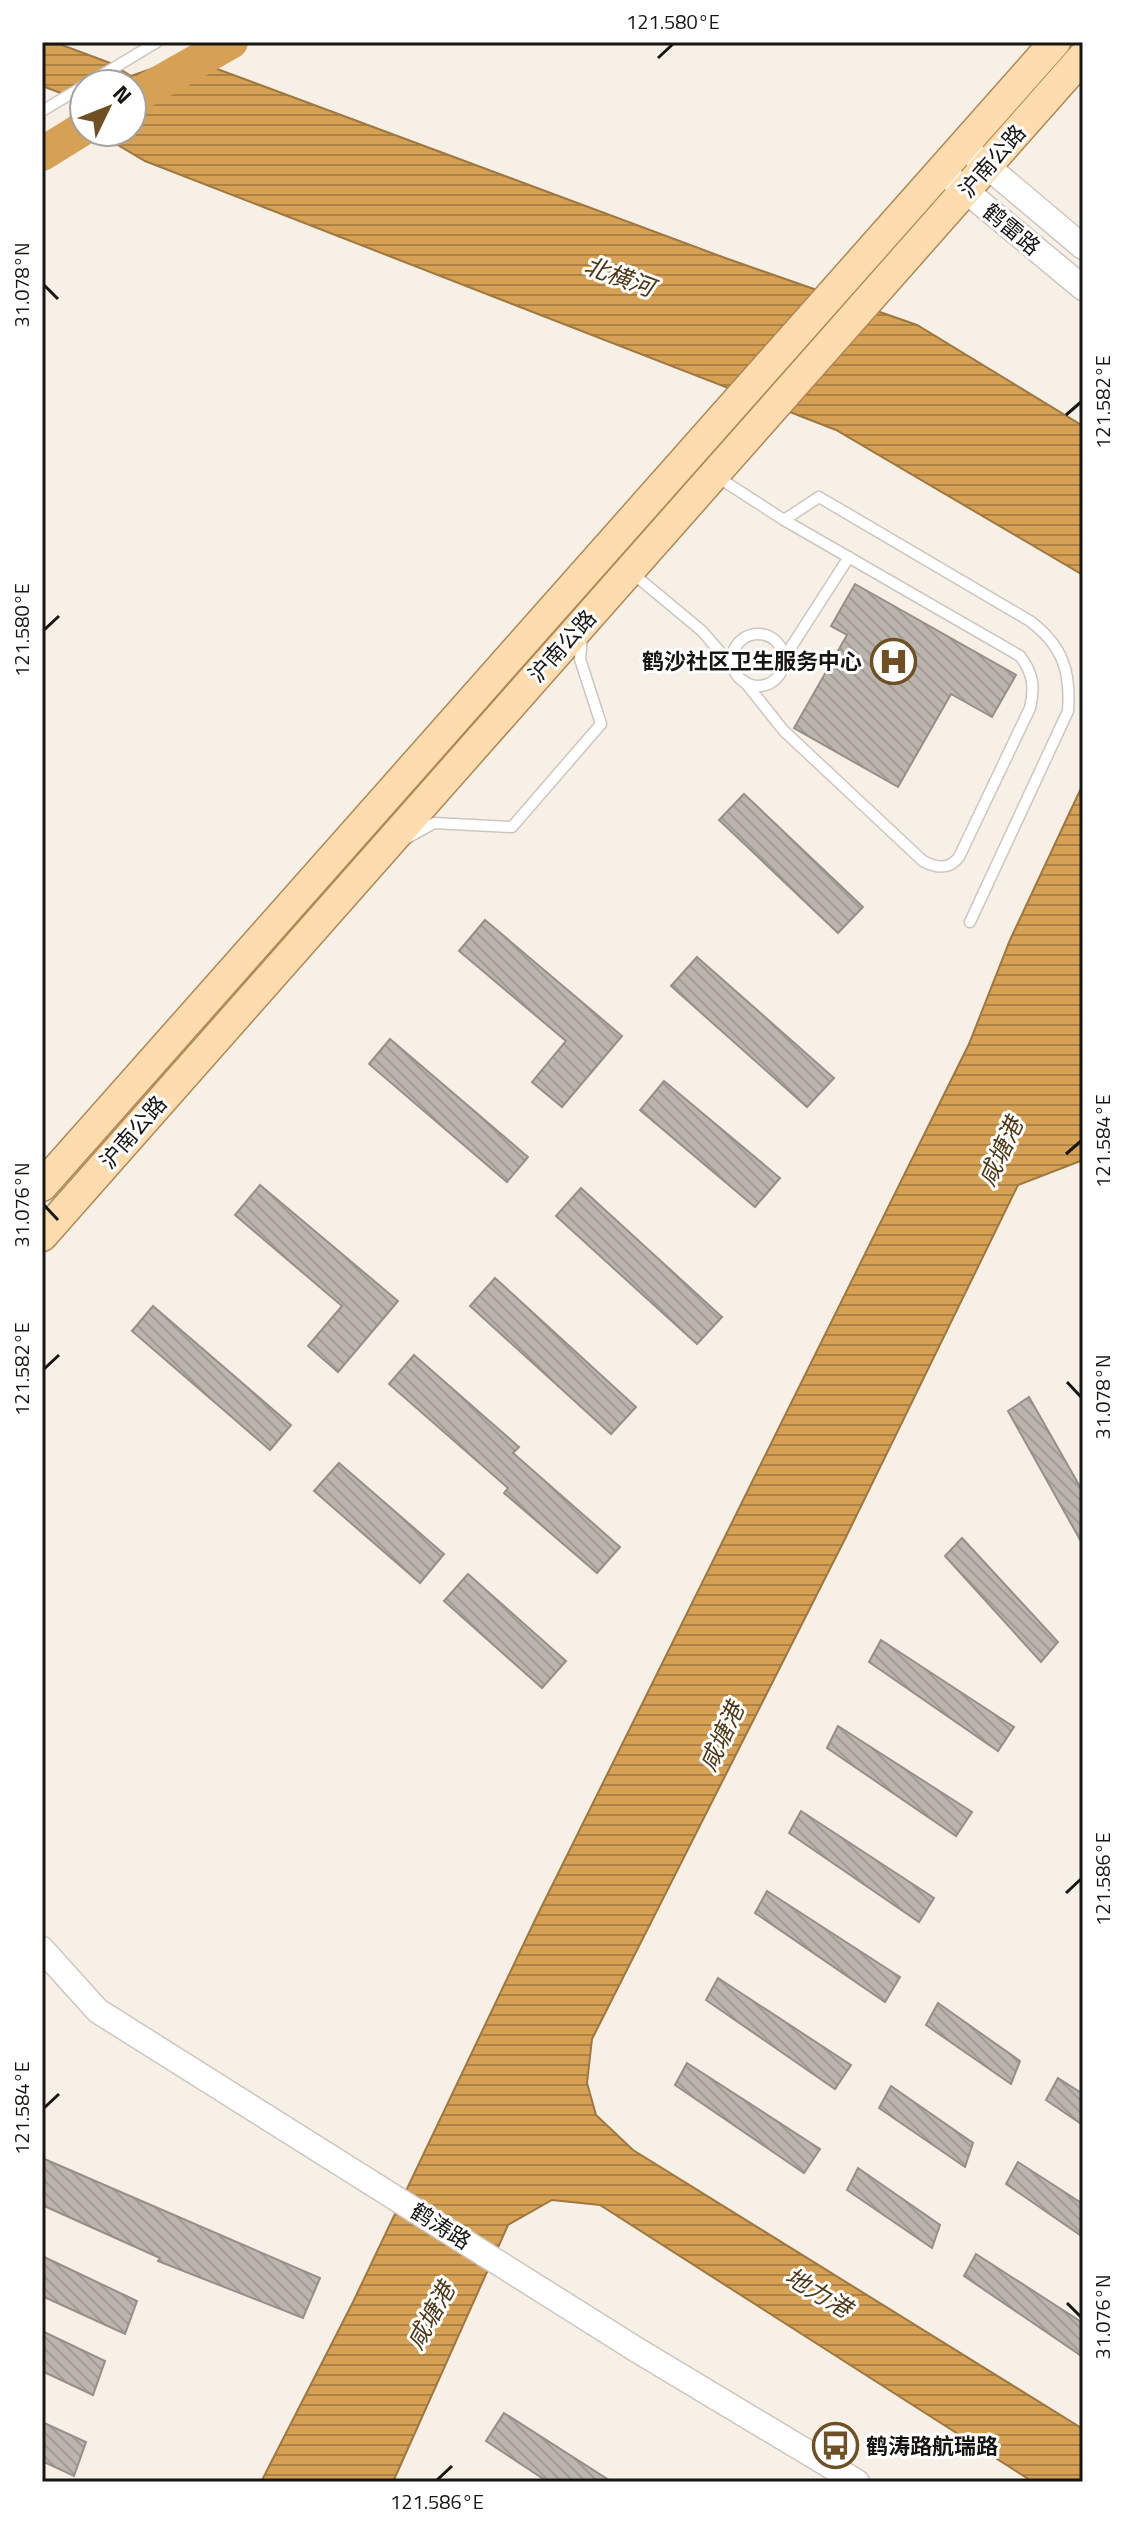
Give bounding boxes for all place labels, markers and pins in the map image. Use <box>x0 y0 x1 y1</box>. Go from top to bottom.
hospital icon: 鹤沙社区卫生服务中心 <box>869 637 917 685</box>
place label: 鹤沙社区卫生服务中心 <box>642 644 862 678</box>
bus stop icon: 鹤涛路航瑞路 <box>811 2422 859 2470</box>
place label: 鹤涛路航瑞路 <box>866 2429 998 2463</box>

